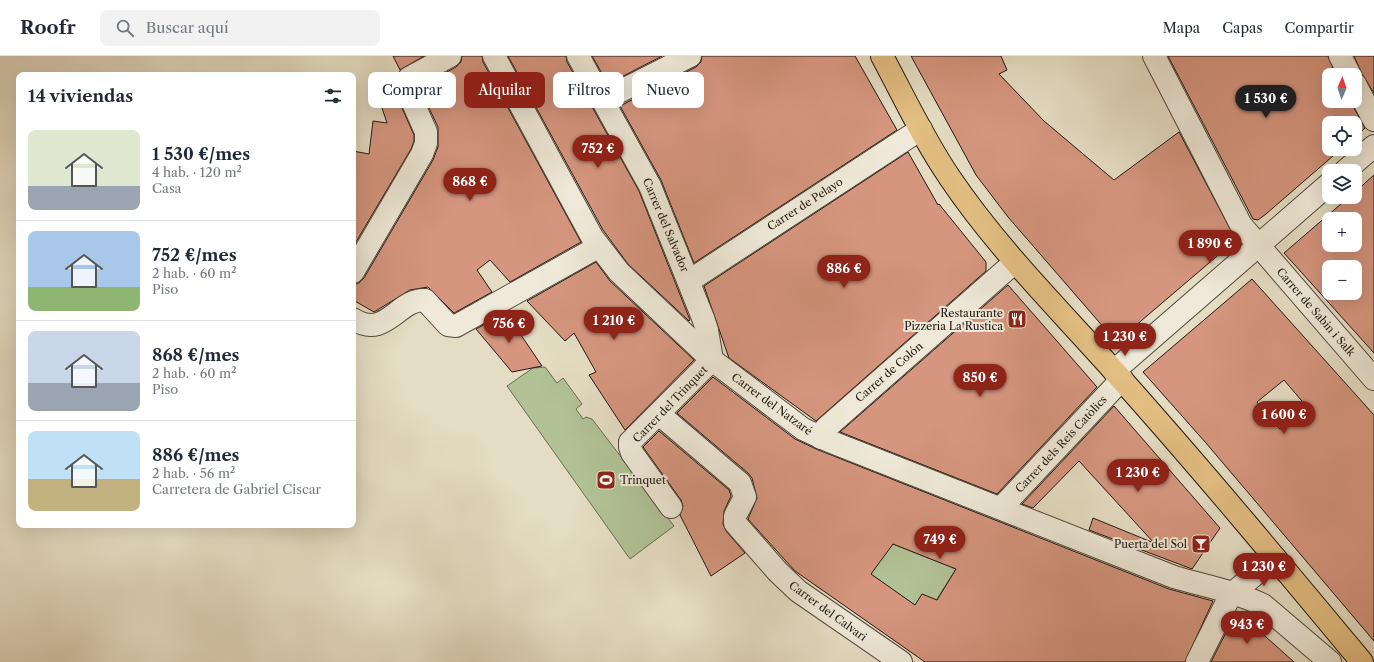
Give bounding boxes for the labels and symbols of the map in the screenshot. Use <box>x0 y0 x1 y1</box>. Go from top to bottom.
north arrow <box>1322 68 1362 108</box>
pin: 1 530 € <box>1229 85 1303 119</box>
pin: 752 € <box>570 135 626 169</box>
pin: 868 € <box>442 168 498 202</box>
street label: Carrer de Pelayo <box>765 174 846 234</box>
street label: Carrer del Salvador <box>640 176 692 275</box>
pin: 1 890 € <box>1173 230 1247 264</box>
pin: 886 € <box>816 255 872 289</box>
street label: Carrer de Sabin i Salk <box>1274 265 1359 360</box>
place label: Restaurante Pizzeria La Rustica <box>904 306 1003 333</box>
pin: 1 210 € <box>577 307 651 341</box>
restaurant icon: Restaurante Pizzeria La Rustica <box>1006 308 1028 330</box>
pin: 756 € <box>481 310 537 344</box>
pin: 1 230 € <box>1088 323 1162 357</box>
street label: Carrer de Colón <box>852 339 926 405</box>
street label: Carrer del Trinquet <box>630 363 710 445</box>
pin: 850 € <box>952 364 1008 398</box>
street label: Carrer del Natzaré <box>729 370 815 438</box>
street label: Carrer dels Reis Catòlics <box>1012 392 1110 496</box>
pin: 1 600 € <box>1247 401 1321 435</box>
pin: 1 230 € <box>1101 459 1175 493</box>
sports icon: Trinquet <box>595 469 617 491</box>
place label: Trinquet <box>620 473 666 487</box>
pin: 749 € <box>912 526 968 560</box>
bar icon: Puerta del Sol <box>1190 533 1212 555</box>
place label: Puerta del Sol <box>1114 537 1188 551</box>
pin: 1 230 € <box>1227 553 1301 587</box>
street label: Carrer del Calvari <box>786 578 870 644</box>
pin: 943 € <box>1219 611 1275 645</box>

